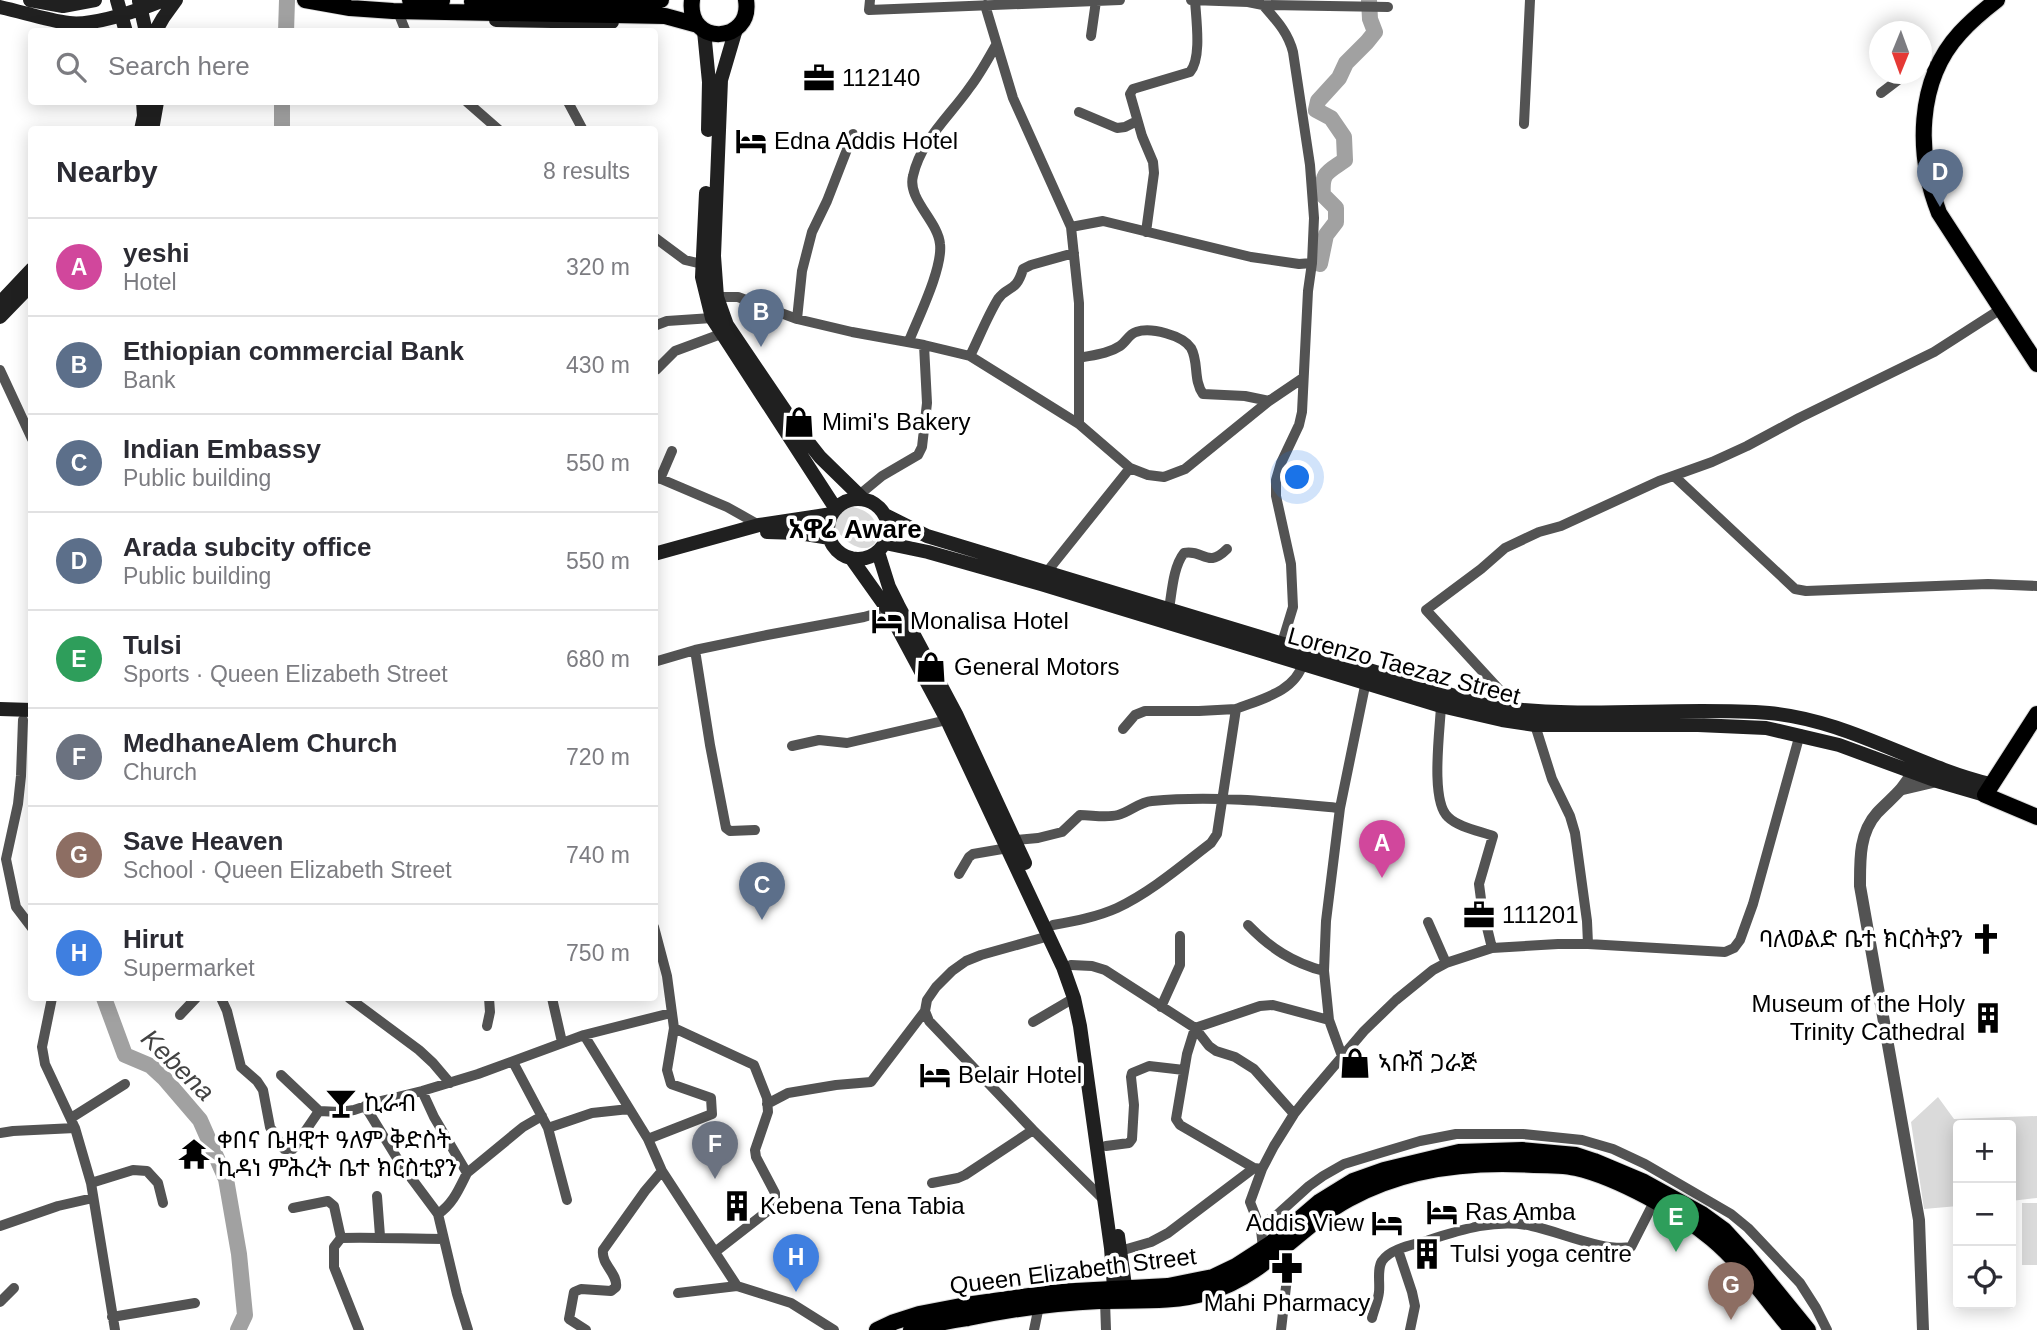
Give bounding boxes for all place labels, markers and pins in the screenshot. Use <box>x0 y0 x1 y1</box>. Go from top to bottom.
office icon: 112140 <box>802 61 836 95</box>
place label: 112140 <box>842 64 920 91</box>
hotel icon: Edna Addis Hotel <box>734 124 768 158</box>
place label: Edna Addis Hotel <box>774 127 958 154</box>
pin: D <box>1917 149 1963 207</box>
pin: B <box>738 289 784 347</box>
shop icon: Mimi's Bakery <box>782 405 816 439</box>
place label: Mimi's Bakery <box>822 408 971 435</box>
hotel icon: Monalisa Hotel <box>870 604 904 638</box>
place label: Monalisa Hotel <box>910 607 1069 634</box>
shop icon: General Motors <box>914 650 948 684</box>
place label: General Motors <box>954 653 1119 680</box>
pin: A <box>1359 820 1405 878</box>
pin: C <box>739 862 785 920</box>
office icon: 111201 <box>1462 898 1496 932</box>
place label: 111201 <box>1502 901 1579 928</box>
church icon: ባለወልድ ቤተ ክርስትያን <box>1969 922 2003 956</box>
place label: ባለወልድ ቤተ ክርስትያን <box>1759 925 1963 952</box>
place label: Museum of the Holy Trinity Cathedral <box>1752 990 1965 1045</box>
building icon: Museum of the Holy Trinity Cathedral <box>1971 1001 2005 1035</box>
shop icon: ኣቡሽ ጋራጅ <box>1338 1046 1372 1080</box>
place label: ኣቡሽ ጋራጅ <box>1378 1049 1478 1076</box>
hotel icon: Belair Hotel <box>918 1058 952 1092</box>
place label: Belair Hotel <box>958 1061 1082 1088</box>
bar icon: ኪራብ <box>324 1086 358 1120</box>
place label: ኪራብ <box>364 1089 416 1116</box>
pin: F <box>692 1121 738 1179</box>
place label: ቀበና ቤዛዊተ ዓለም ቅድስት ኪዳነ ምሕረት ቤተ ክርስቲያን <box>217 1126 457 1181</box>
temple icon: ቀበና ቤዛዊተ ዓለም ቅድስት ኪዳነ ምሕረት ቤተ ክርስቲያን <box>177 1137 211 1171</box>
building icon: Kebena Tena Tabia <box>720 1189 754 1223</box>
place label: Kebena Tena Tabia <box>760 1192 965 1219</box>
pin: E <box>1653 1194 1699 1252</box>
hotel icon: Ras Amba <box>1425 1195 1459 1229</box>
place label: Ras Amba <box>1465 1198 1576 1225</box>
hotel icon: Addis View <box>1370 1206 1404 1240</box>
place label: Addis View <box>1246 1209 1365 1236</box>
pin: H <box>773 1234 819 1292</box>
building icon: Tulsi yoga centre <box>1410 1237 1444 1271</box>
place label: Tulsi yoga centre <box>1450 1240 1632 1267</box>
pharmacy icon: Mahi Pharmacy <box>1270 1251 1304 1285</box>
pin: G <box>1708 1262 1754 1320</box>
place label: Mahi Pharmacy <box>1204 1289 1370 1316</box>

